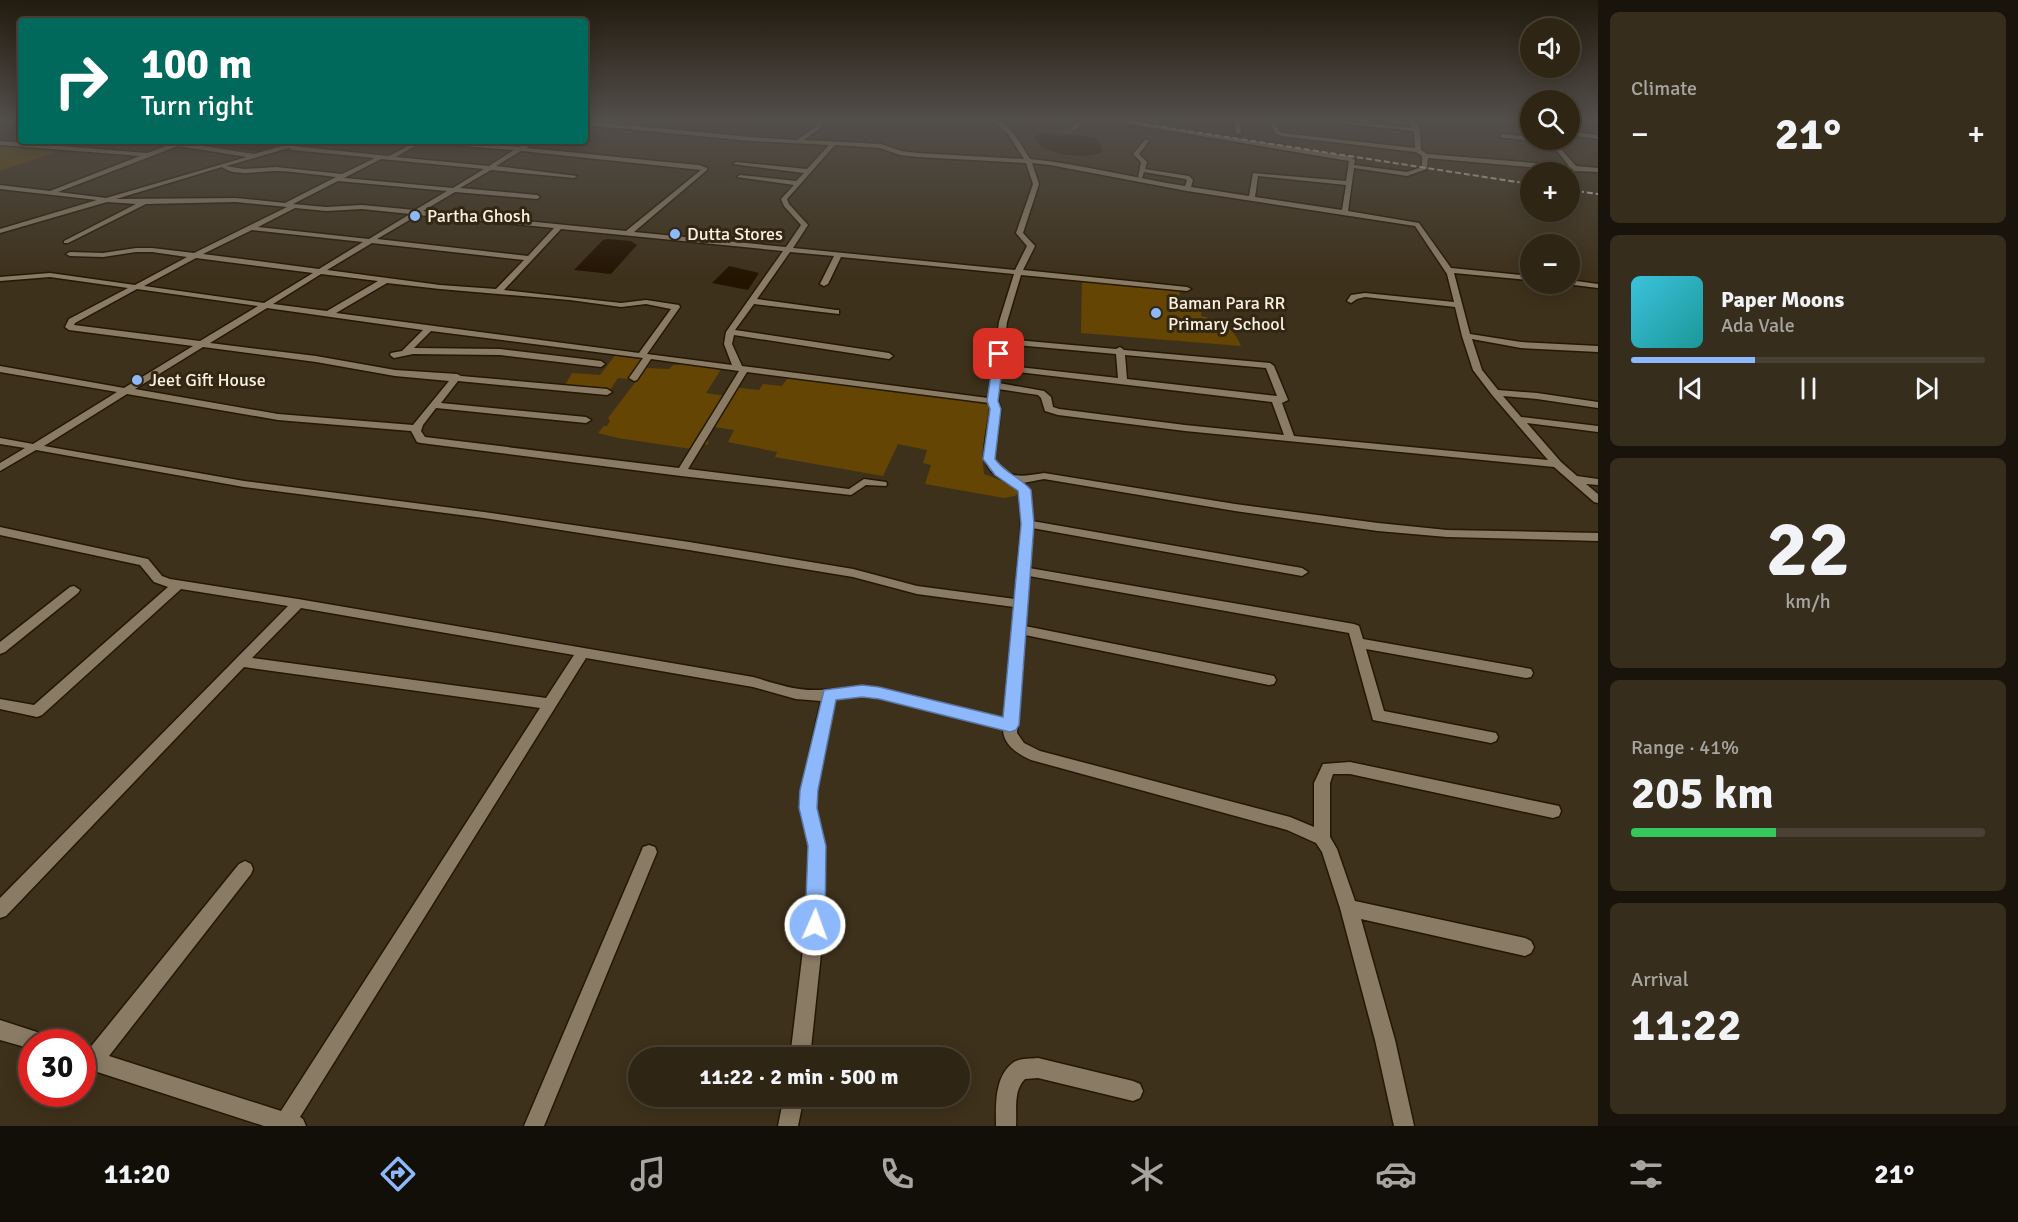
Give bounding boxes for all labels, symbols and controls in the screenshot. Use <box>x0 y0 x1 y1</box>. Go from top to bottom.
map controls <box>1520 18 1580 294</box>
button: sound <box>1520 18 1580 78</box>
text: 100 m <box>141 39 252 90</box>
icon: right <box>42 42 120 120</box>
text: Climate <box>1631 76 1697 101</box>
text: Turn right <box>141 90 254 123</box>
button: search <box>1520 90 1580 150</box>
text: 21° <box>1775 107 1841 162</box>
text: − <box>1631 114 1649 155</box>
text: + <box>1967 114 1985 155</box>
button: + <box>1520 162 1580 222</box>
place label: Partha Ghosh <box>427 205 531 227</box>
marker: Partha Ghosh <box>408 209 422 223</box>
place label: Dutta Stores <box>687 223 783 245</box>
marker: Dutta Stores <box>668 227 682 241</box>
button: − <box>1520 234 1580 294</box>
text: Paper Moons <box>1721 286 1844 313</box>
place label: Baman Para RR Primary School <box>1168 292 1286 335</box>
marker: Baman Para RR Primary School <box>1149 306 1163 320</box>
text: Ada Vale <box>1721 313 1795 338</box>
pin <box>973 328 1024 379</box>
icon: arrive <box>982 337 1015 370</box>
place label: Jeet Gift House <box>149 369 266 391</box>
icon: previous <box>1674 372 1707 405</box>
icon: pause <box>1792 372 1825 405</box>
icon: next <box>1910 372 1943 405</box>
marker: Jeet Gift House <box>130 373 144 387</box>
text: 22 <box>1766 502 1850 598</box>
text: km/h <box>1785 589 1831 614</box>
text: Range · 41% <box>1631 735 1739 760</box>
text: 205 km <box>1631 766 1774 821</box>
position arrow <box>783 893 847 957</box>
text: Arrival <box>1631 967 1689 992</box>
text: 11:22 <box>1631 998 1741 1053</box>
speed limit sign: 30 <box>18 1029 96 1107</box>
text: 11:22 · 2 min · 500 m <box>699 1063 899 1090</box>
icon: directions <box>377 1153 419 1195</box>
icon: music <box>627 1153 669 1195</box>
icon: phone <box>876 1153 918 1195</box>
icon: climate <box>1126 1153 1168 1195</box>
icon: car <box>1375 1153 1417 1195</box>
icon: filters <box>1625 1153 1667 1195</box>
text: 11:20 <box>104 1158 170 1191</box>
text: 21° <box>1874 1158 1914 1191</box>

